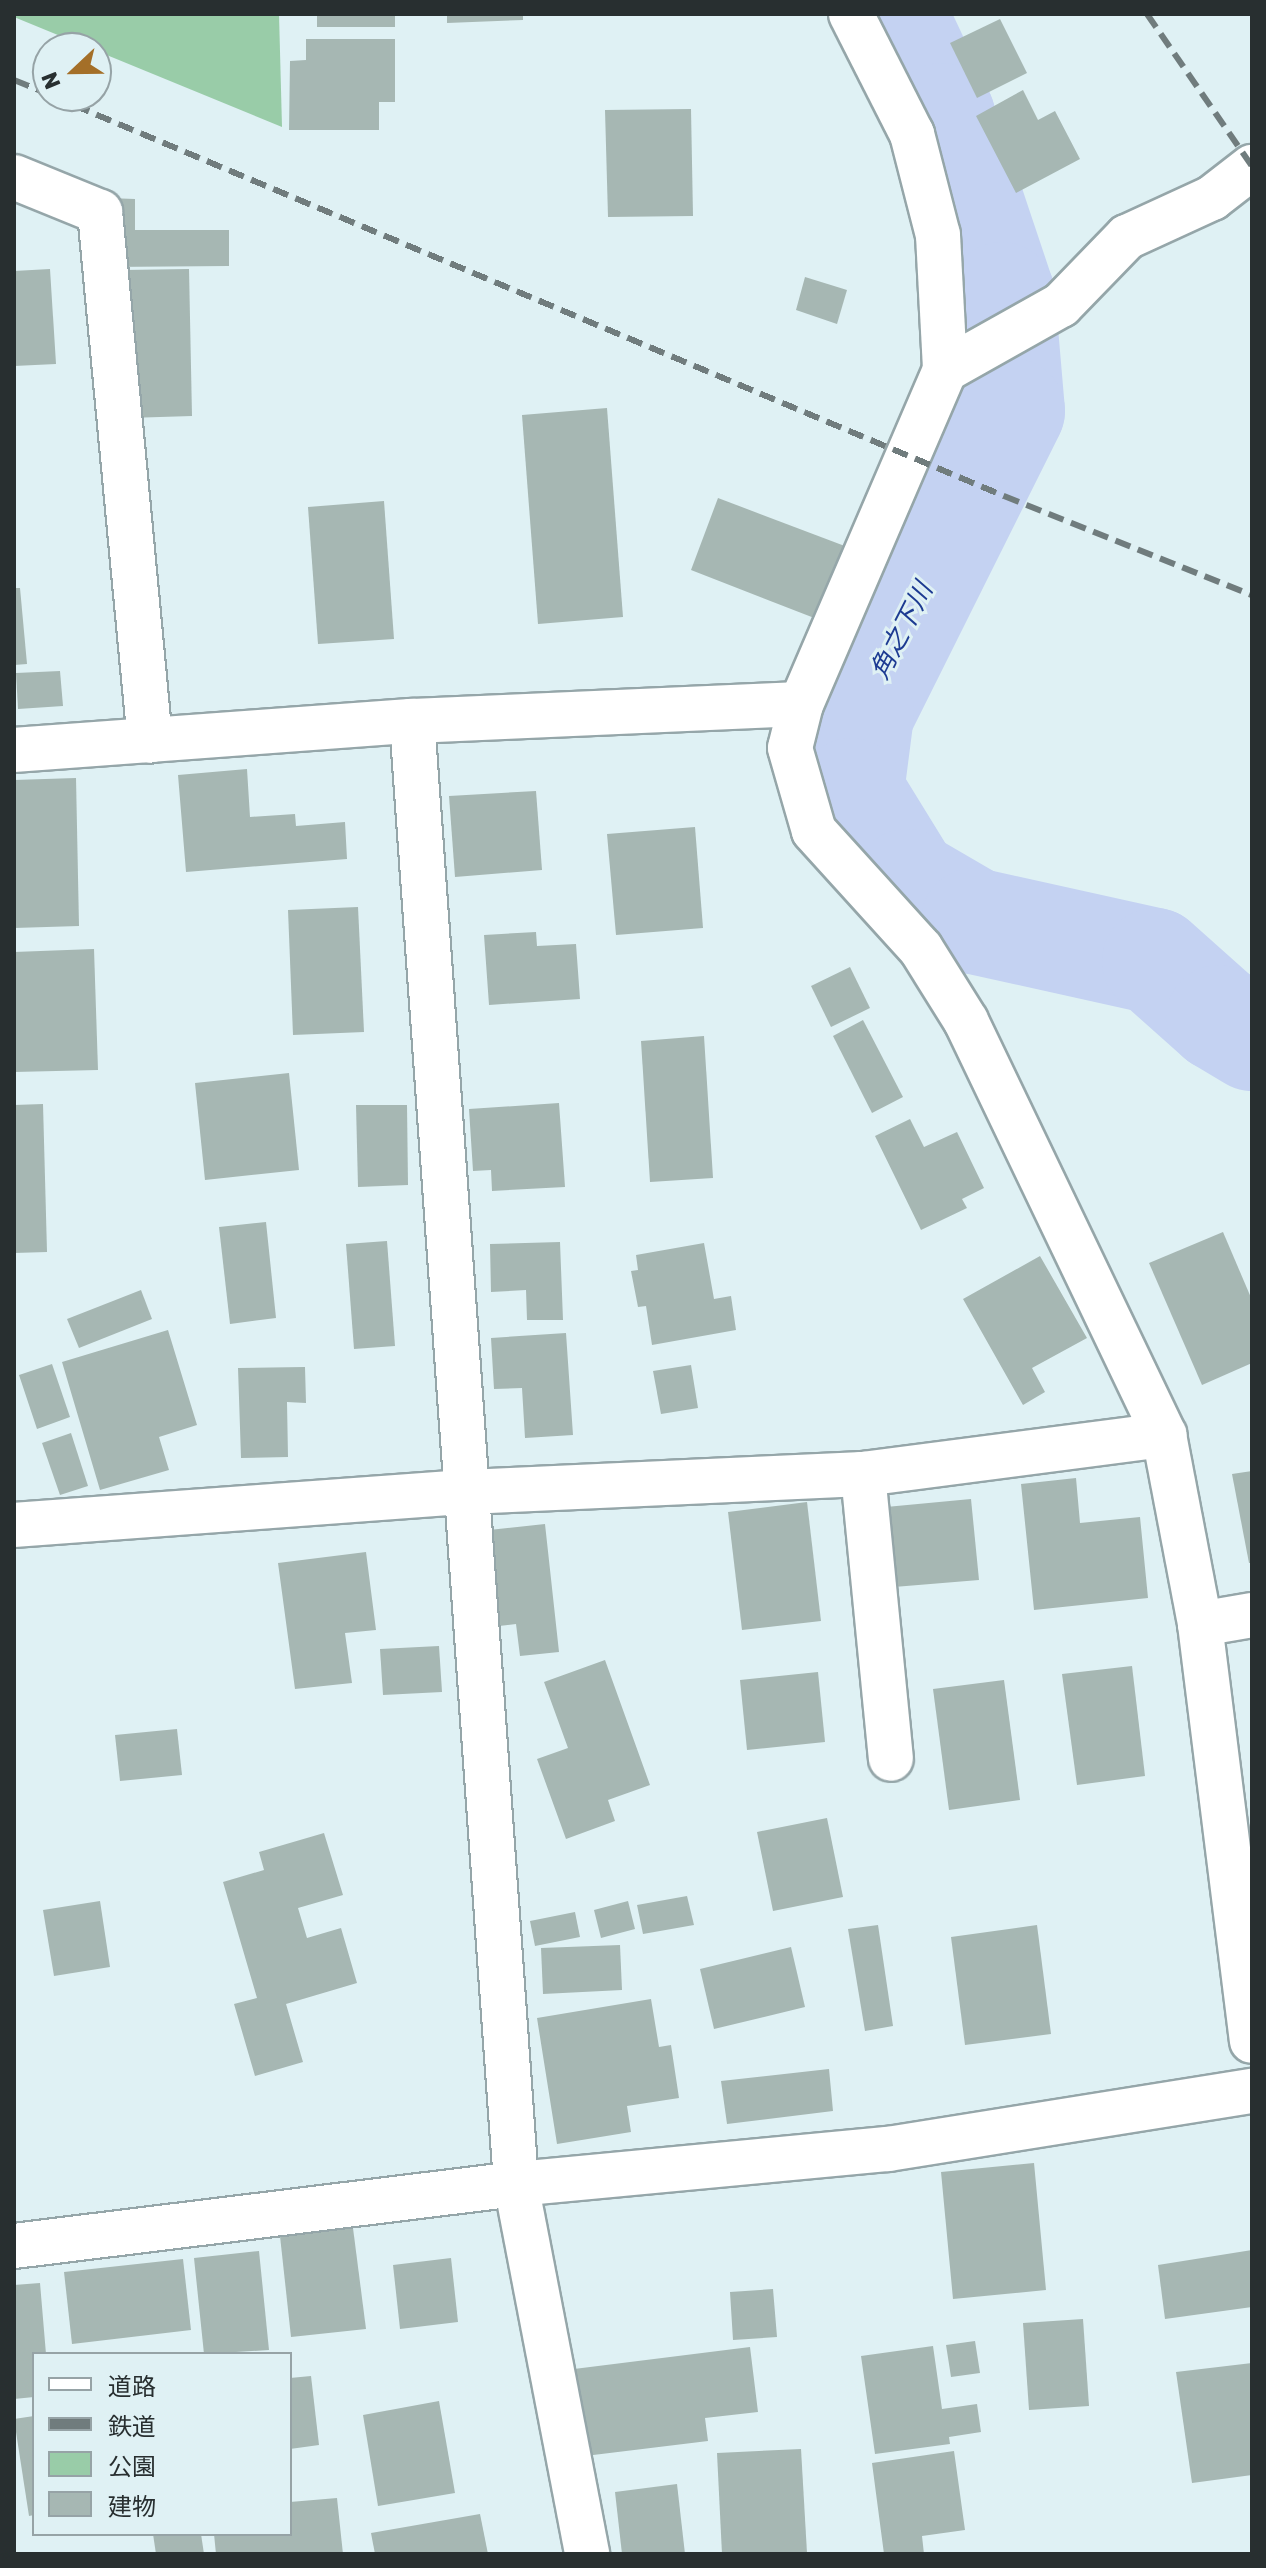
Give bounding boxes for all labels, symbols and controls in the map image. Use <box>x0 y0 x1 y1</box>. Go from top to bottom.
north arrow <box>32 32 112 112</box>
text: N <box>36 68 67 93</box>
water label: 角之下川 <box>864 578 940 684</box>
legend <box>32 2352 292 2536</box>
text: 道路 <box>108 2373 156 2401</box>
text: 鉄道 <box>108 2413 156 2441</box>
text: 公園 <box>108 2453 156 2481</box>
text: 建物 <box>108 2493 156 2521</box>

